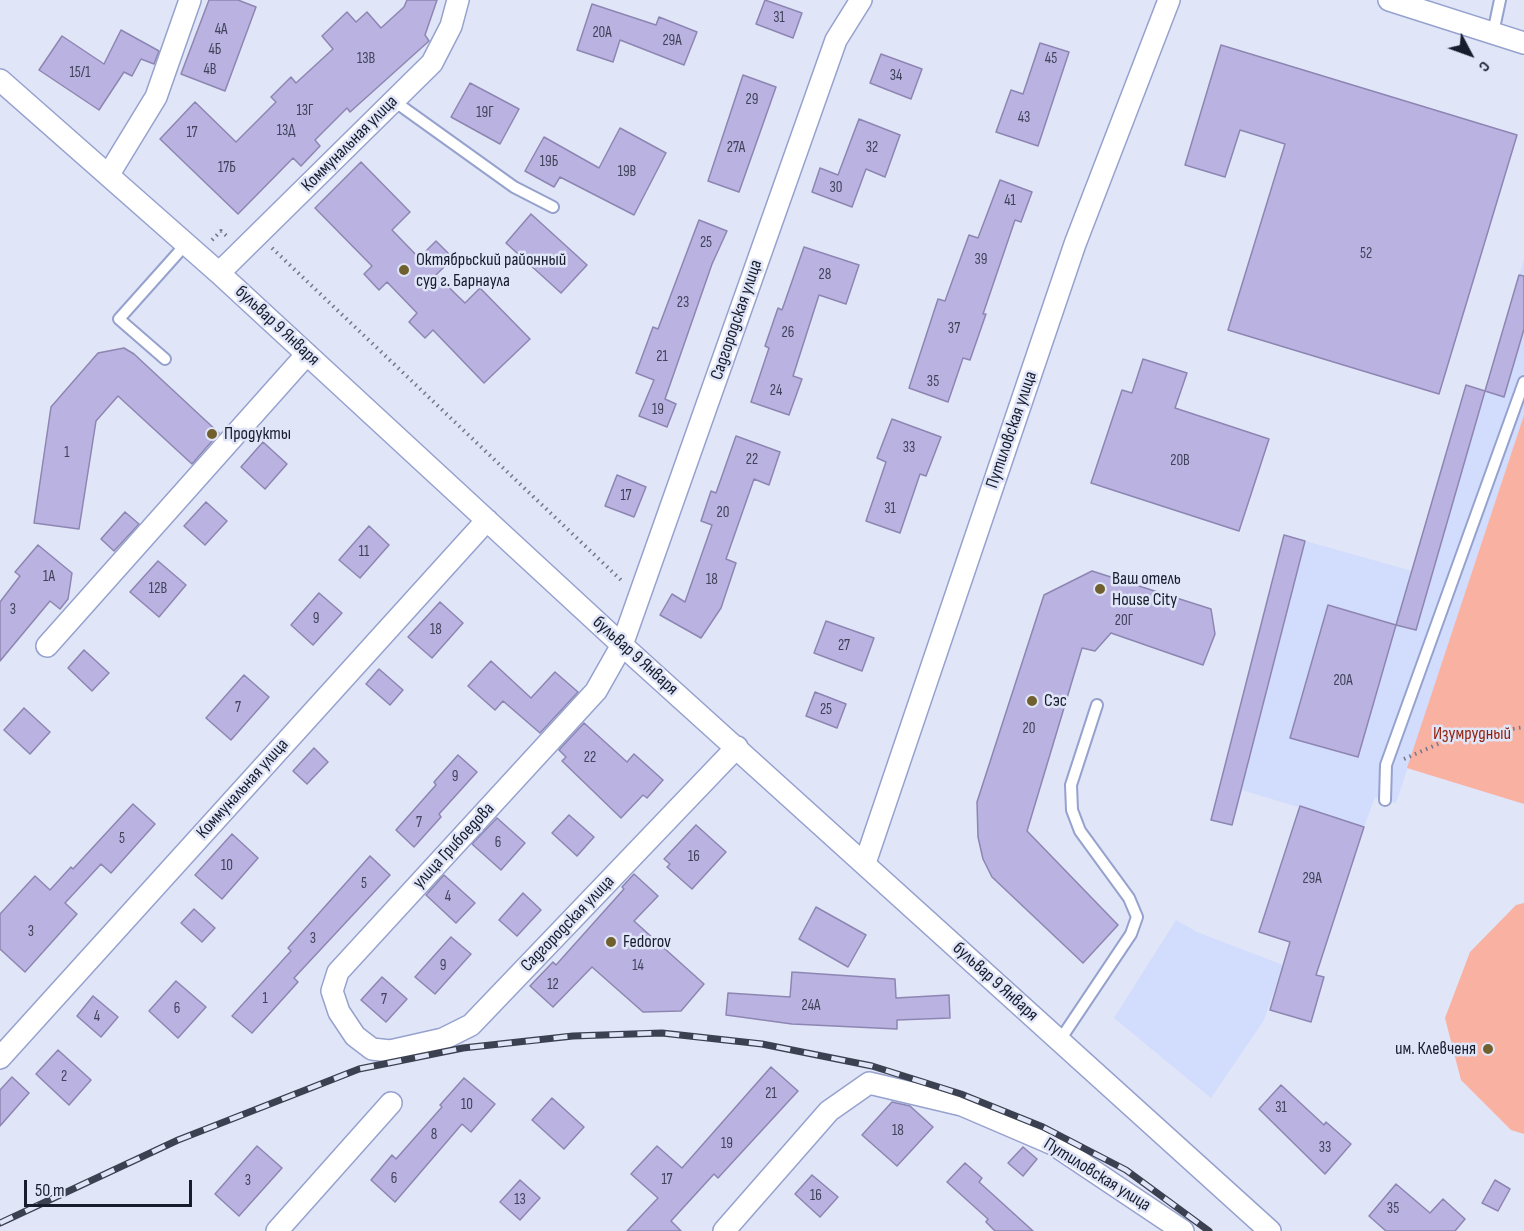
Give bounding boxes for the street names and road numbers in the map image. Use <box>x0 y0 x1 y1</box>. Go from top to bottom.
street label: Коммунальная улица <box>297 91 403 197</box>
street label: Садгородская улица <box>706 257 768 383</box>
street label: бульвар 9 Января <box>230 281 324 371</box>
street label: Путиловская улица <box>982 369 1042 491</box>
street label: бульвар 9 Января <box>588 612 682 700</box>
street label: Коммунальная улица <box>192 735 294 843</box>
street label: улица Грибоедова <box>409 799 499 893</box>
street label: Садгородская улица <box>517 871 619 977</box>
street label: бульвар 9 Января <box>948 938 1042 1026</box>
street label: Путиловская улица <box>1039 1133 1155 1217</box>

